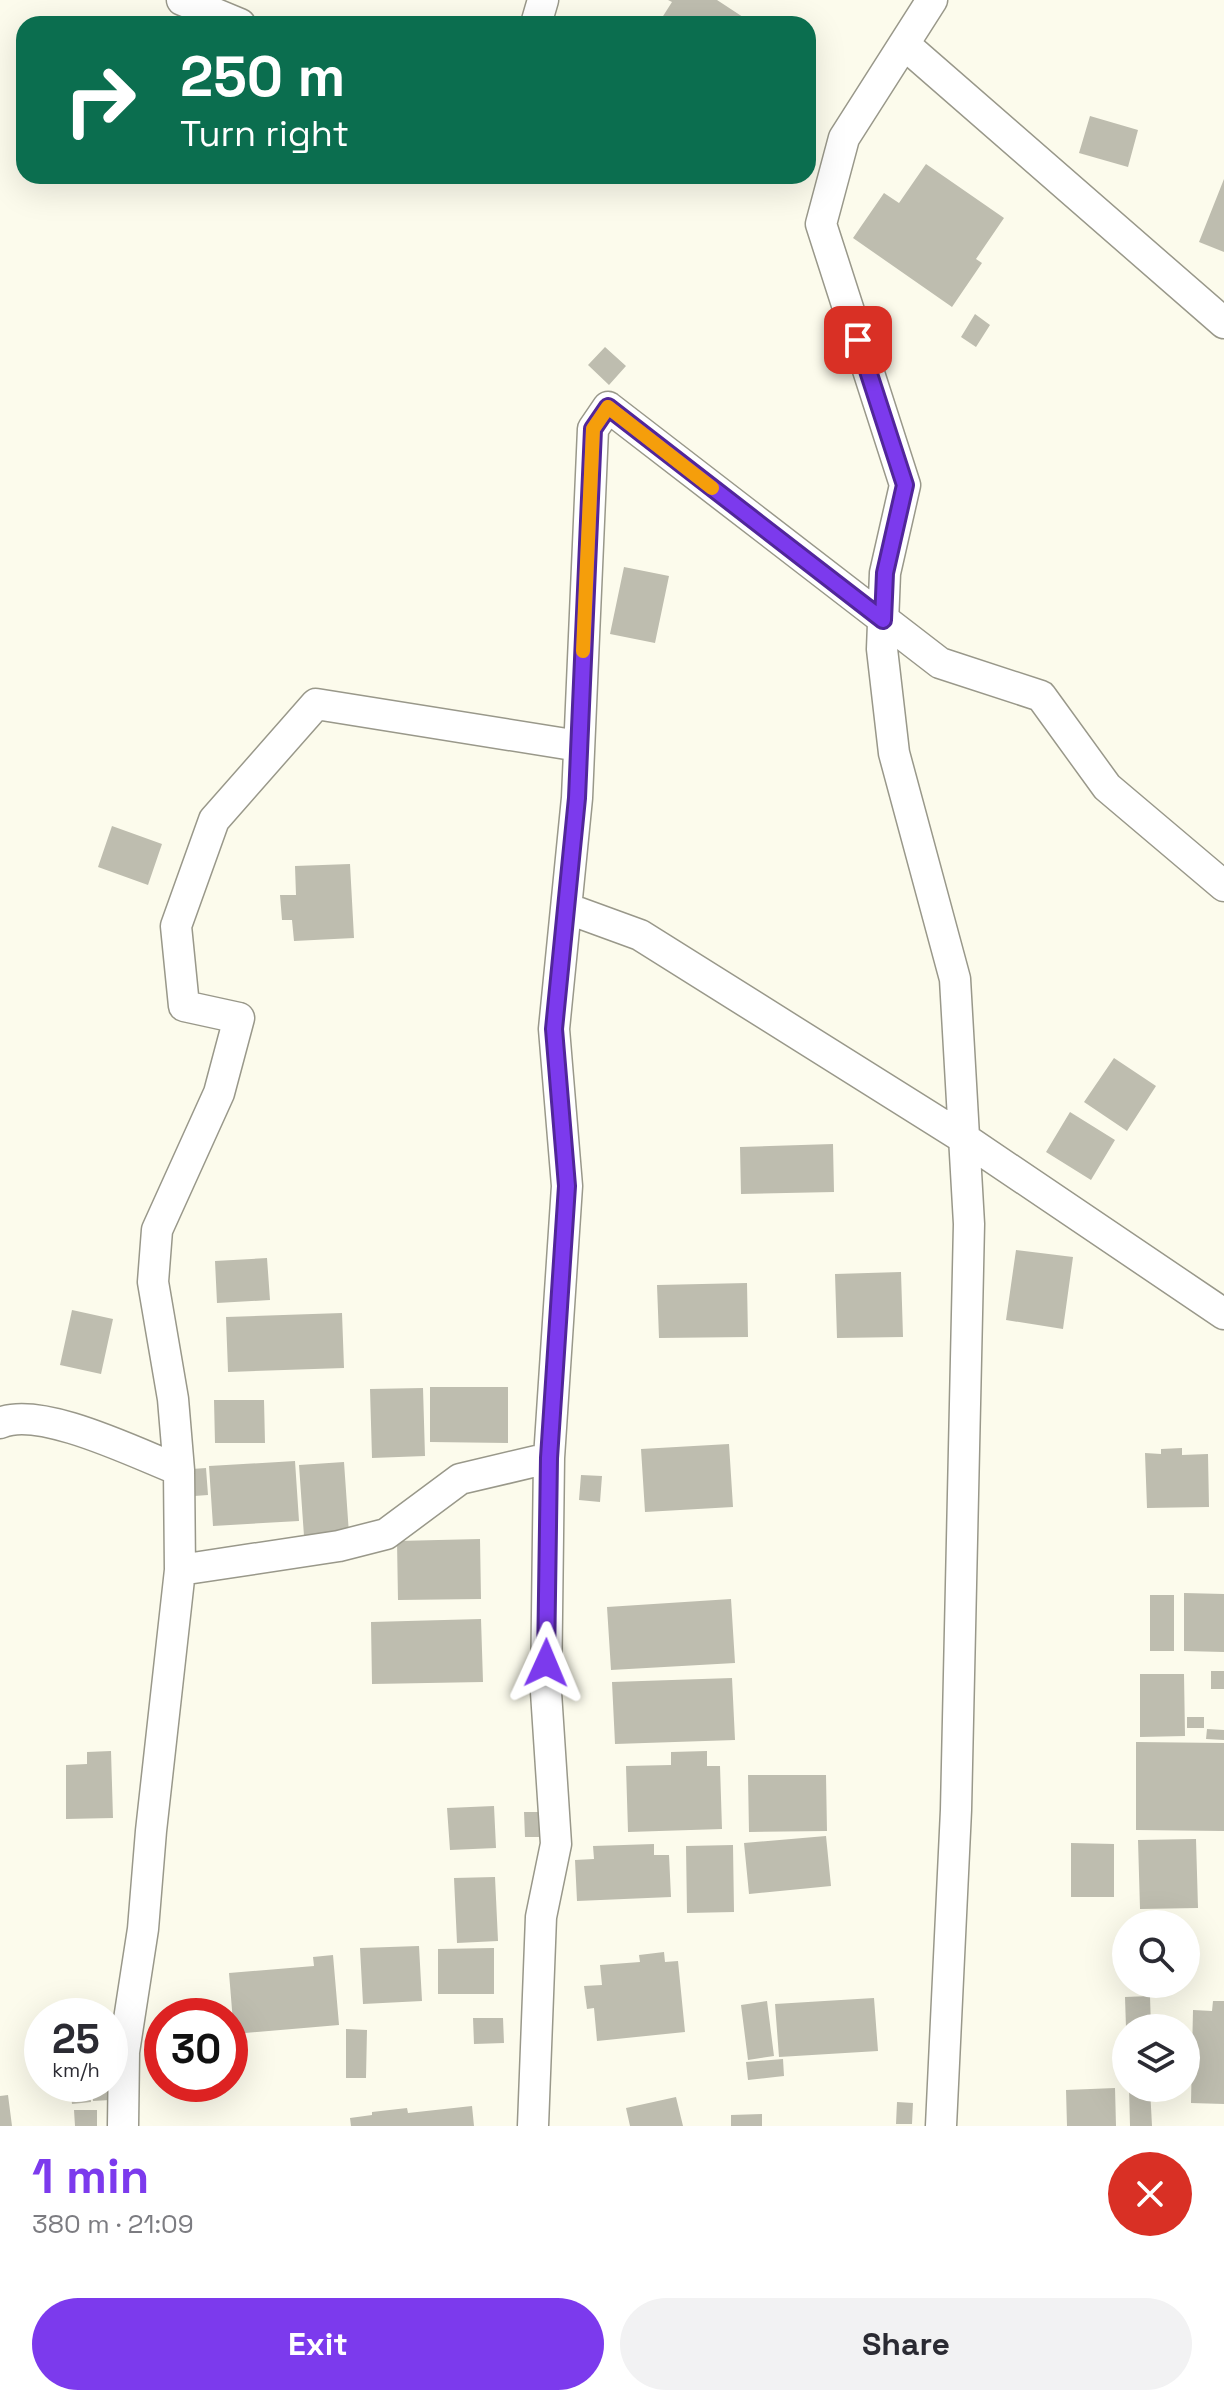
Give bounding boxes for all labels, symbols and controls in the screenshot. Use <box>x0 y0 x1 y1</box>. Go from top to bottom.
text: 250 m <box>180 41 345 112</box>
icon: right <box>48 48 152 152</box>
text: Turn right <box>180 111 349 157</box>
pin <box>824 306 892 374</box>
icon: arrive <box>836 318 880 362</box>
position arrow <box>504 1621 588 1705</box>
map controls <box>1112 1910 1200 2102</box>
button: search <box>1112 1910 1200 1998</box>
speed limit sign: 30 <box>144 1998 248 2102</box>
text: 25 <box>52 2014 100 2065</box>
button: layers <box>1112 2014 1200 2102</box>
text: km/h <box>52 2057 100 2083</box>
text: 1 min <box>32 2146 149 2207</box>
button: close <box>1108 2152 1192 2236</box>
text: 380 m · 21:09 <box>32 2207 194 2241</box>
button: Exit <box>32 2298 604 2390</box>
button: Share <box>620 2298 1192 2390</box>

